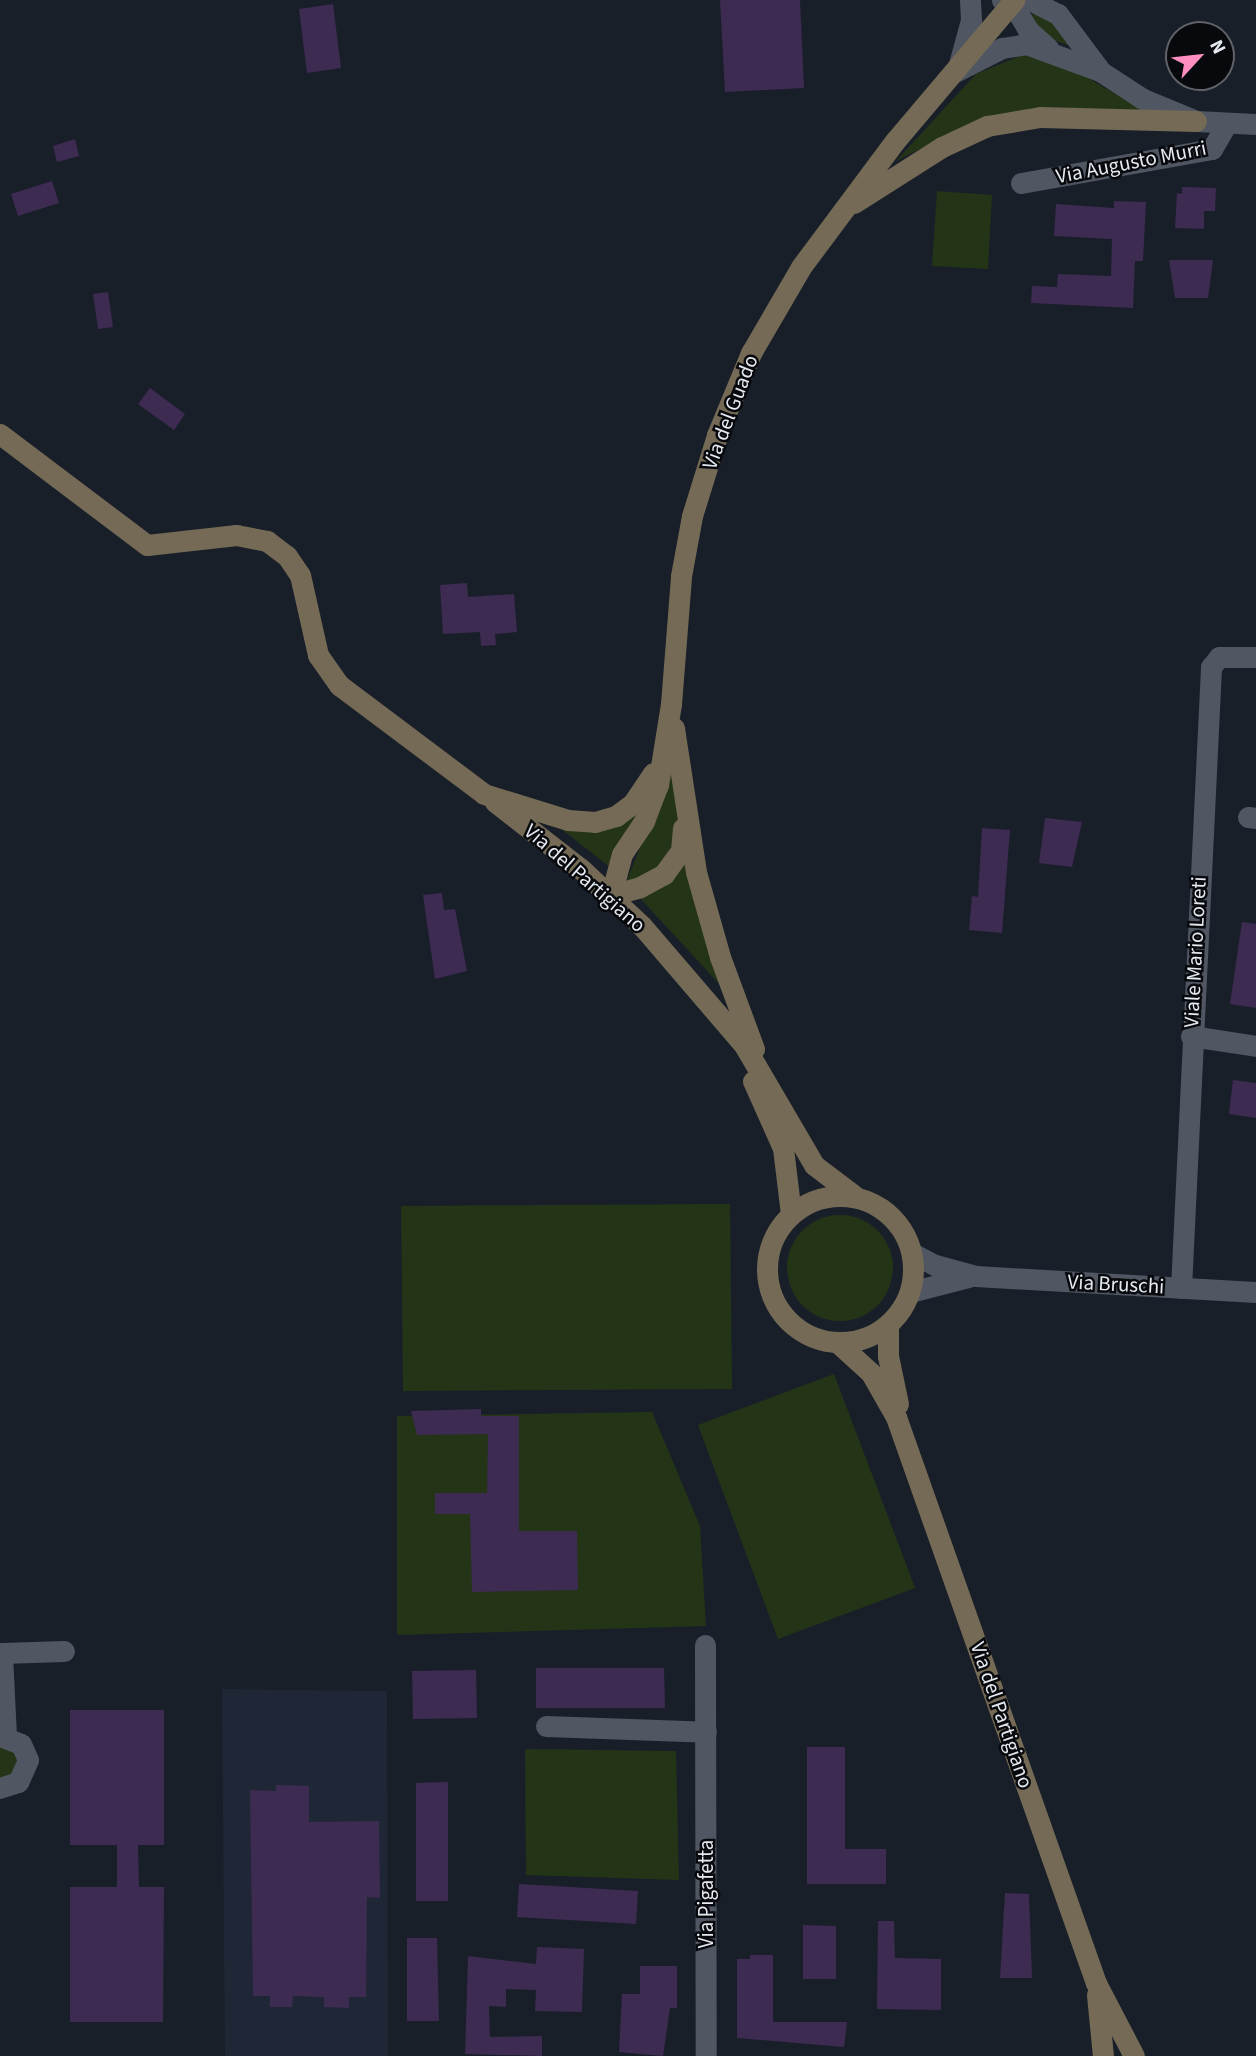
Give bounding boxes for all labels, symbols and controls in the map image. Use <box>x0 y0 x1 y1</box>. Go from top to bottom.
north arrow <box>1165 21 1235 91</box>
text: N <box>1202 35 1232 59</box>
street label: Via Augusto Murri <box>1054 135 1208 189</box>
street label: Via del Guado <box>697 351 763 473</box>
street label: Via del Partigiano <box>519 818 651 938</box>
street label: Viale Mario Loreti <box>1178 876 1212 1028</box>
street label: Via Bruschi <box>1067 1269 1165 1299</box>
street label: Via del Partigiano <box>965 1639 1039 1791</box>
street label: Via Pigafetta <box>693 1840 719 1948</box>

